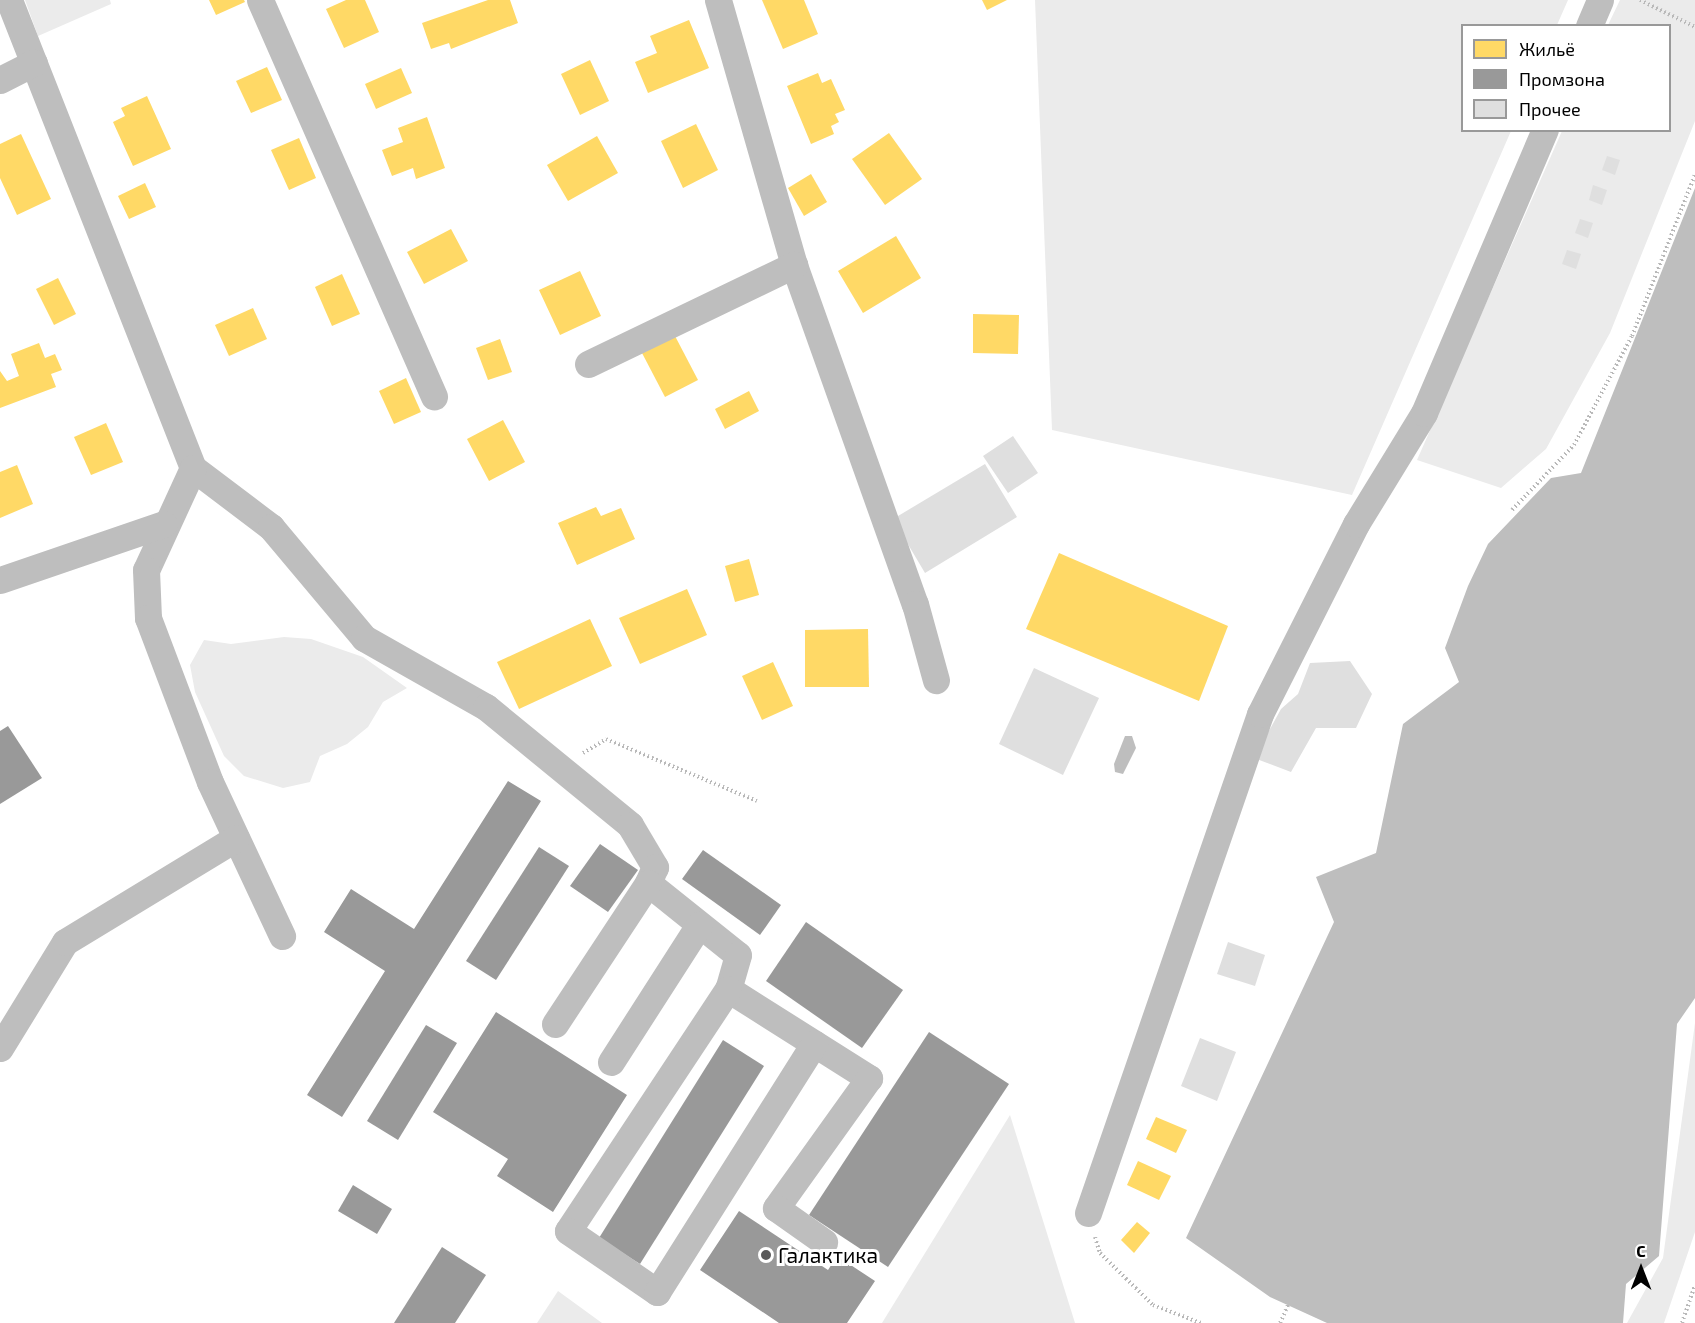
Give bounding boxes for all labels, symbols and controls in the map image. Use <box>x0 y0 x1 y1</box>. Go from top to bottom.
legend <box>1461 24 1671 132</box>
text: Жильё <box>1519 38 1575 60</box>
text: Промзона <box>1519 68 1605 90</box>
text: Прочее <box>1519 98 1581 120</box>
north arrow <box>1611 1239 1671 1299</box>
text: С <box>1636 1241 1646 1260</box>
place label: Галактика <box>778 1242 878 1268</box>
marker: Галактика <box>759 1248 773 1262</box>

